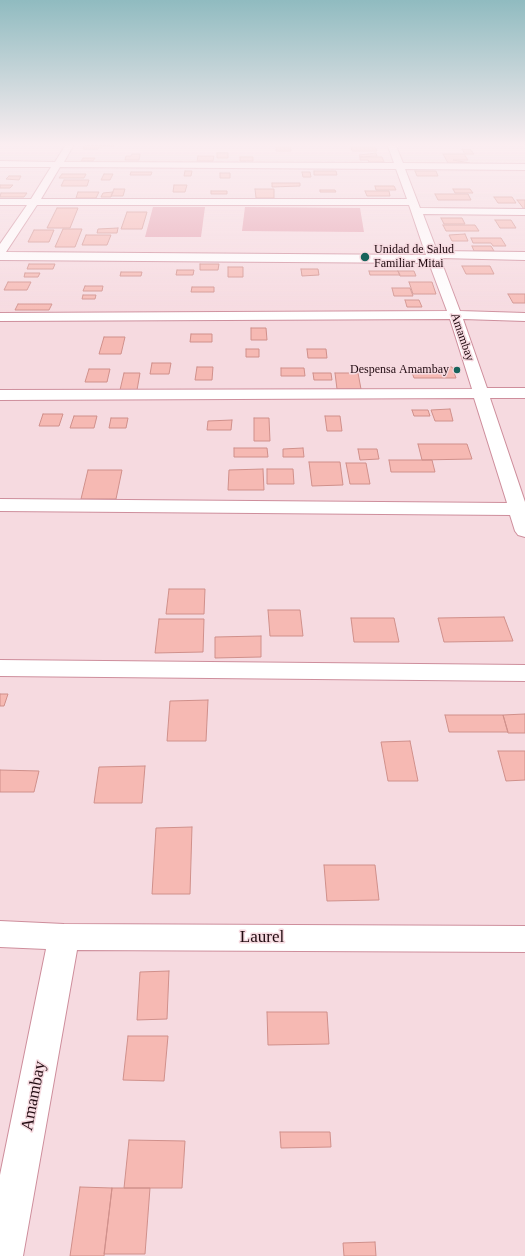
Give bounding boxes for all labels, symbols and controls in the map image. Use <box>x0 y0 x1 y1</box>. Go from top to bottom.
place label: Unidad de Salud Familiar Mitai <box>374 243 454 271</box>
marker: Unidad de Salud Familiar Mitai <box>359 251 371 263</box>
street label: Amambay <box>447 311 477 363</box>
place label: Despensa Amambay <box>350 363 449 377</box>
marker: Despensa Amambay <box>452 365 462 375</box>
street label: Laurel <box>240 928 284 948</box>
street label: Amambay <box>17 1059 51 1133</box>

